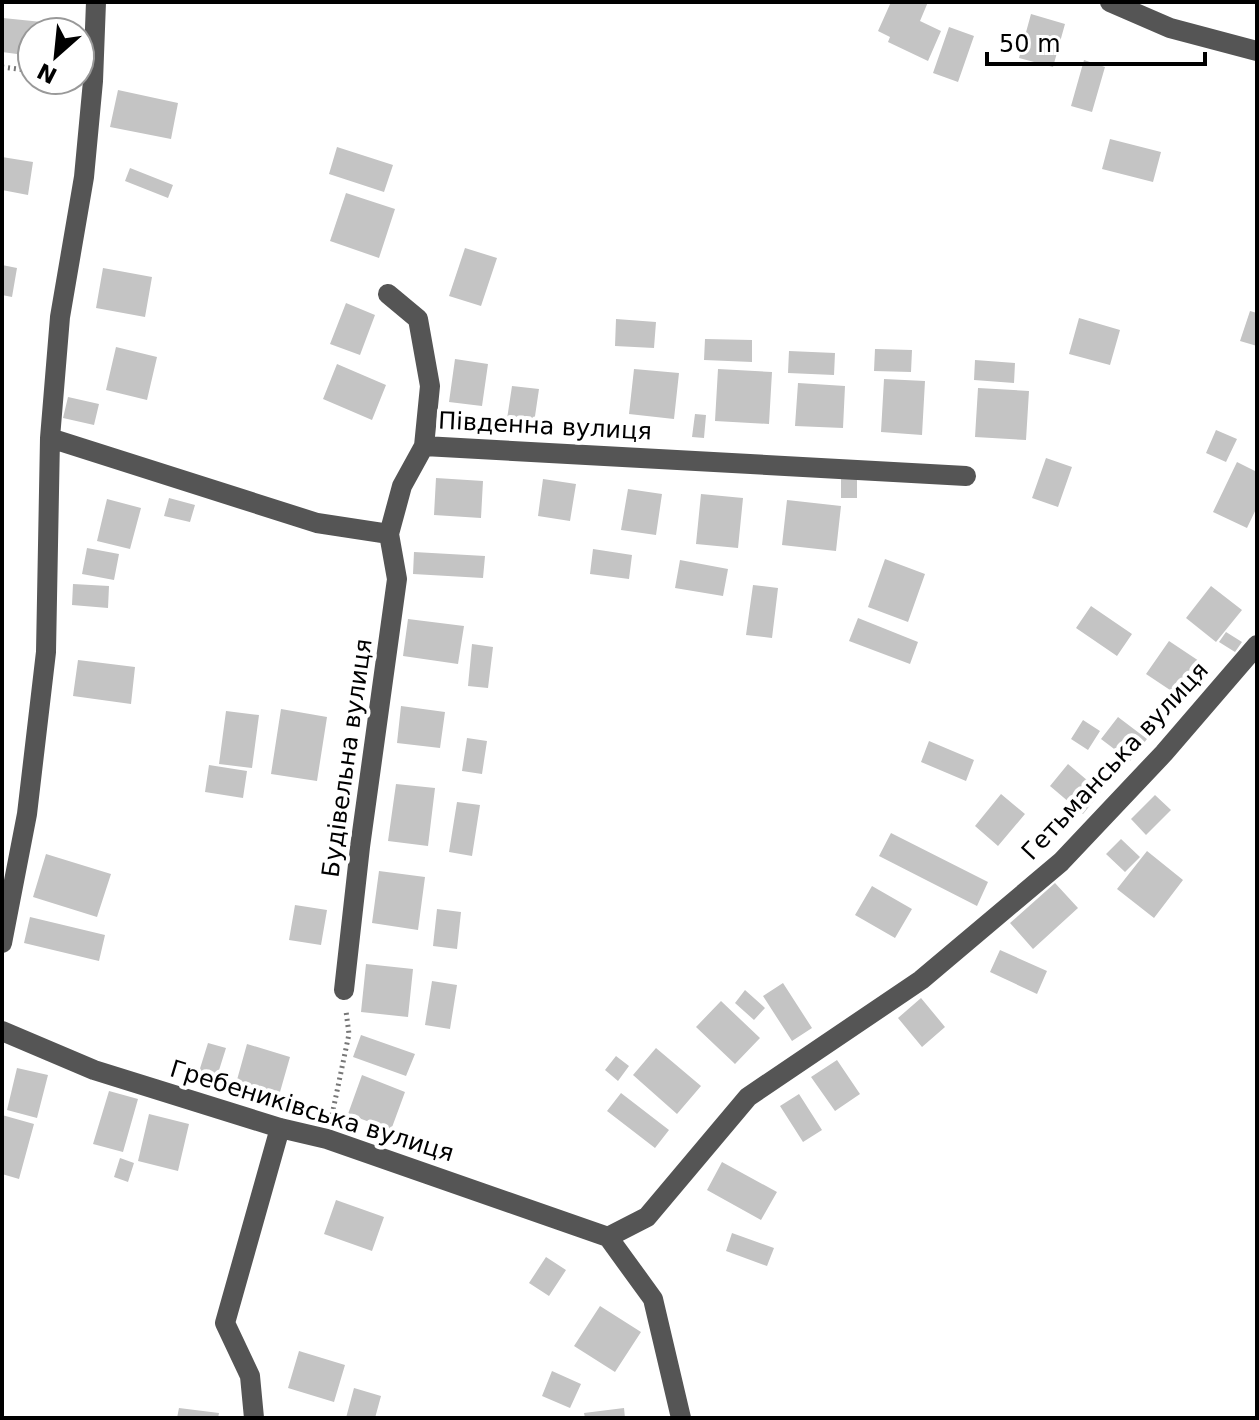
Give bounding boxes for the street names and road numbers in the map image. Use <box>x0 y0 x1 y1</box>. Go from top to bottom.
street label: Південна вулиця <box>437 406 653 446</box>
street label: Будівельна вулиця <box>316 637 378 879</box>
street label: Гетьманська вулиця <box>1016 656 1214 866</box>
street label: Гребениківська вулиця <box>167 1054 457 1168</box>

